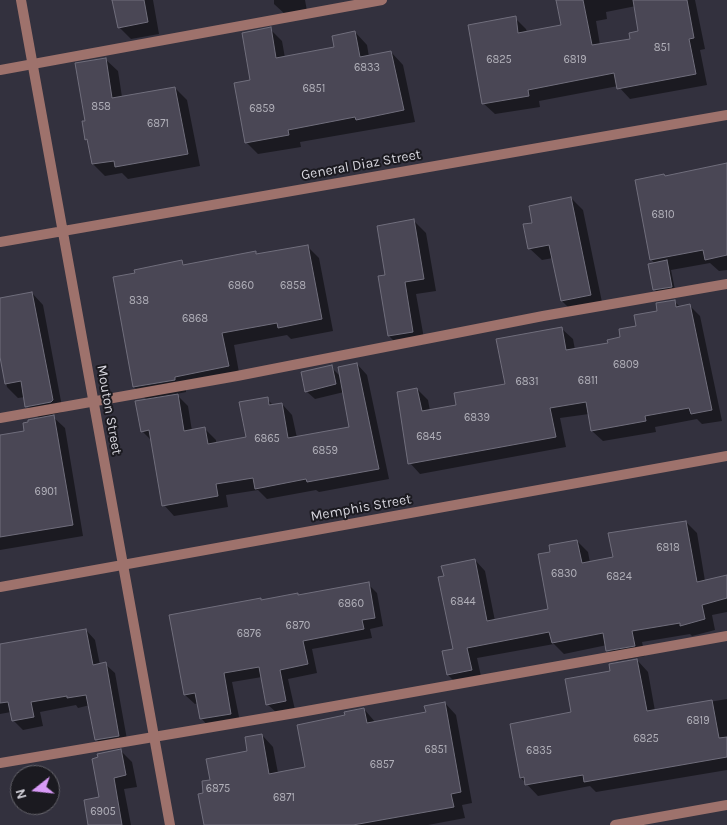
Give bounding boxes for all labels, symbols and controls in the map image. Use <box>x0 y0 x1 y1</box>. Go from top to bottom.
house number: 851 <box>654 41 670 55</box>
house number: 6825 <box>486 53 512 67</box>
house number: 6819 <box>563 53 587 67</box>
house number: 6833 <box>354 61 380 75</box>
house number: 6851 <box>303 82 325 96</box>
house number: 858 <box>91 100 111 114</box>
house number: 6859 <box>249 102 275 116</box>
house number: 6871 <box>147 117 169 131</box>
street label: General Diaz Street <box>300 146 422 184</box>
house number: 6810 <box>651 208 675 222</box>
house number: 6860 <box>228 279 254 293</box>
house number: 6858 <box>280 279 306 293</box>
house number: 838 <box>129 294 149 308</box>
house number: 6868 <box>182 312 208 326</box>
house number: 6809 <box>613 358 639 372</box>
street label: Mouton Street <box>93 364 125 456</box>
house number: 6811 <box>578 374 598 388</box>
house number: 6831 <box>515 375 539 389</box>
house number: 6839 <box>464 411 490 425</box>
house number: 6845 <box>416 430 442 444</box>
house number: 6865 <box>254 432 280 446</box>
house number: 6859 <box>312 444 338 458</box>
house number: 6901 <box>35 485 57 499</box>
street label: Memphis Street <box>309 491 413 525</box>
house number: 6818 <box>656 541 680 555</box>
house number: 6830 <box>551 567 577 581</box>
house number: 6824 <box>606 570 632 584</box>
house number: 6844 <box>450 595 476 609</box>
house number: 6860 <box>338 597 364 611</box>
house number: 6870 <box>286 619 310 633</box>
house number: 6876 <box>237 627 261 641</box>
house number: 6819 <box>686 714 710 728</box>
house number: 6825 <box>633 732 659 746</box>
house number: 6851 <box>425 743 447 757</box>
house number: 6835 <box>526 744 552 758</box>
house number: 6857 <box>370 758 394 772</box>
north arrow <box>10 765 60 815</box>
house number: 6875 <box>206 782 230 796</box>
text: N <box>12 787 31 801</box>
house number: 6871 <box>273 791 295 805</box>
house number: 6905 <box>90 805 116 819</box>

